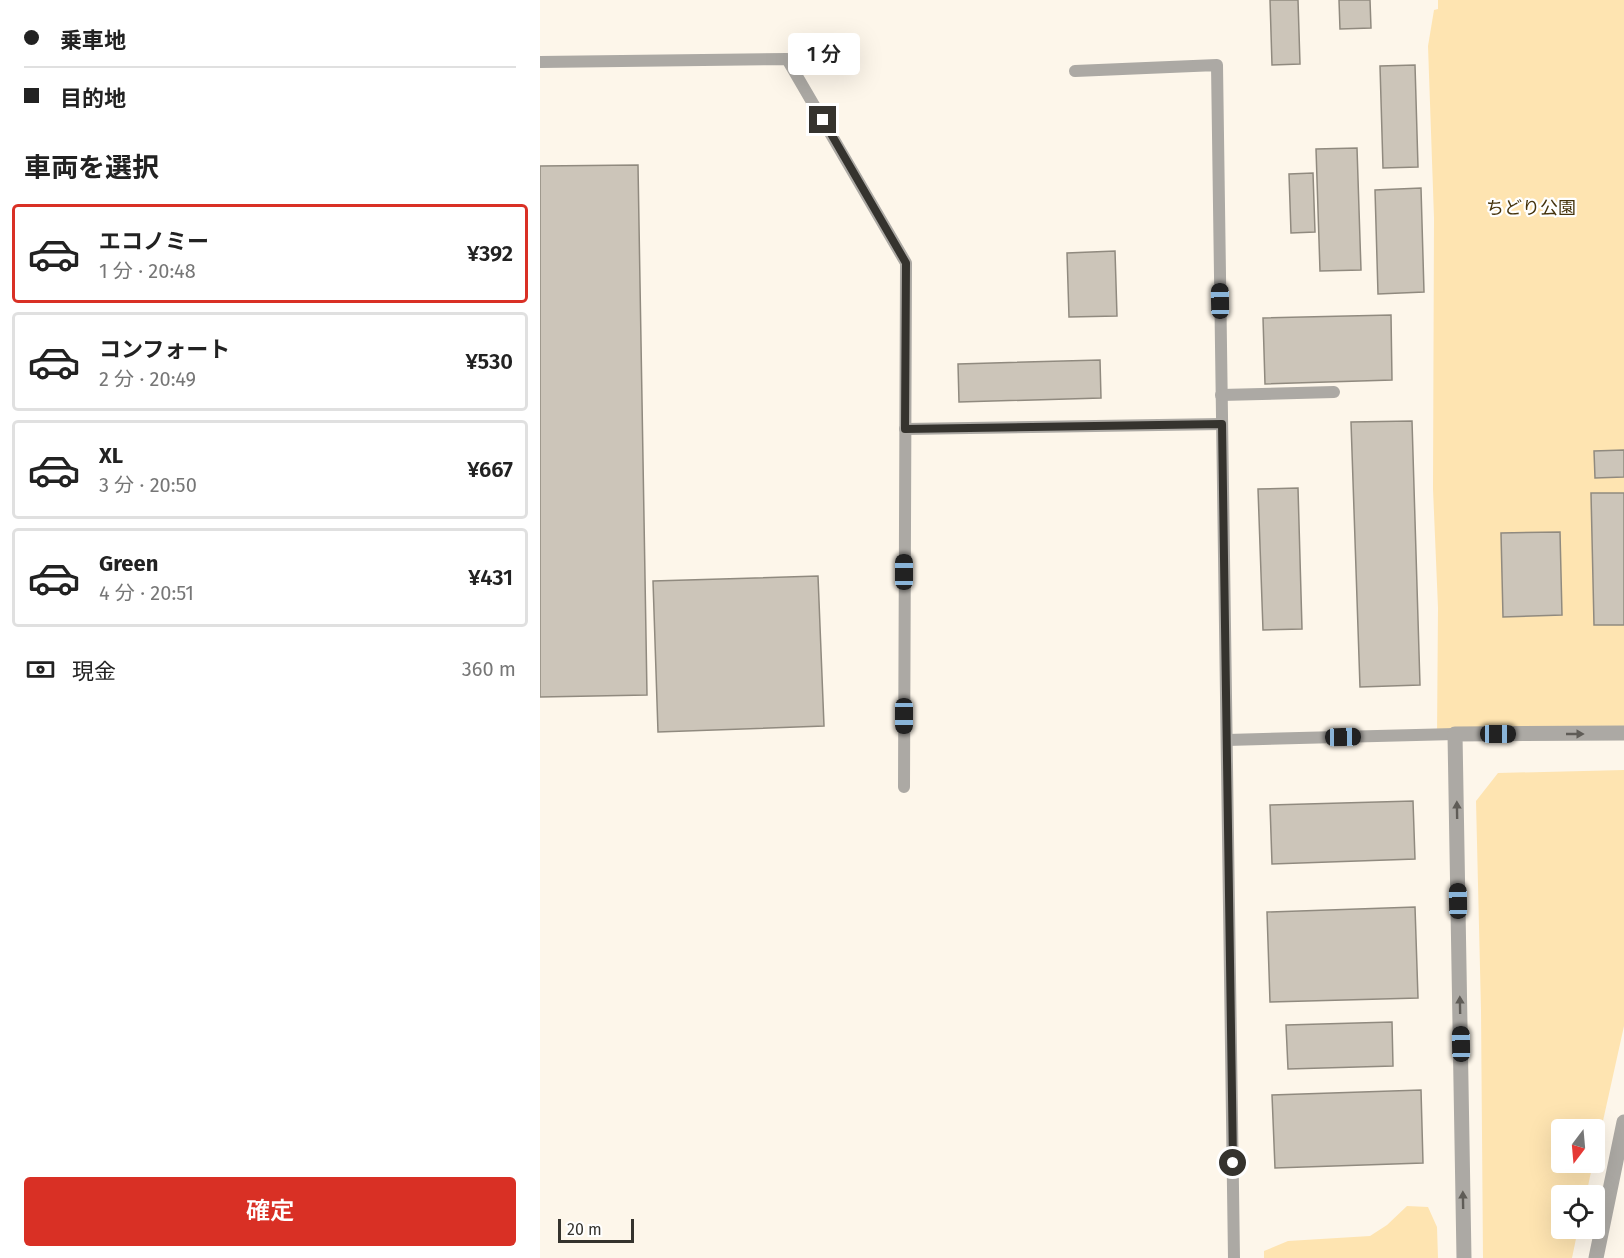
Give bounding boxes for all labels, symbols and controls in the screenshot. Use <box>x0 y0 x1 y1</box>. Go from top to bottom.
text: 乗車地 <box>60 27 126 54</box>
callout: 1 分 <box>787 33 859 75</box>
text: 1 分 <box>807 42 841 66</box>
text: 目的地 <box>60 85 126 112</box>
route end <box>809 106 836 133</box>
text: 車両を選択 <box>24 152 159 184</box>
park label: ちどり公園 <box>1486 197 1576 219</box>
icon: car <box>27 227 81 281</box>
text: エコノミー <box>99 228 209 255</box>
text: ¥392 <box>467 240 513 267</box>
text: 1 分 · 20:48 <box>99 259 196 283</box>
car <box>1211 283 1229 319</box>
icon: car <box>27 335 81 389</box>
text: コンフォート <box>99 336 230 363</box>
text: ¥530 <box>465 348 513 375</box>
text: 2 分 · 20:49 <box>99 367 196 391</box>
text: XL <box>99 442 123 469</box>
icon: car <box>27 443 81 497</box>
text: ¥667 <box>467 456 513 483</box>
text: 3 分 · 20:50 <box>99 473 197 497</box>
text: Green <box>99 550 158 577</box>
icon: car <box>27 551 81 605</box>
car <box>895 554 913 590</box>
text: ¥431 <box>468 564 513 591</box>
text: 4 分 · 20:51 <box>99 581 194 605</box>
icon: cash <box>24 653 57 686</box>
text: 360 m <box>462 657 516 681</box>
text: 現金 <box>72 658 116 685</box>
car <box>895 698 913 734</box>
car <box>1480 725 1516 743</box>
car <box>1325 728 1361 746</box>
one-way arrow <box>1566 729 1585 738</box>
one-way arrow <box>1452 800 1462 819</box>
car <box>1449 883 1467 919</box>
one-way arrow <box>1455 995 1465 1014</box>
car <box>1452 1026 1470 1062</box>
north arrow <box>1551 1119 1605 1173</box>
map controls <box>1551 1119 1605 1239</box>
route start <box>1219 1149 1246 1176</box>
button: 確定 <box>24 1177 516 1246</box>
button: locate <box>1551 1185 1605 1239</box>
one-way arrow <box>1459 1190 1468 1209</box>
scale bar <box>558 1216 634 1244</box>
text: 20 m <box>567 1220 602 1239</box>

